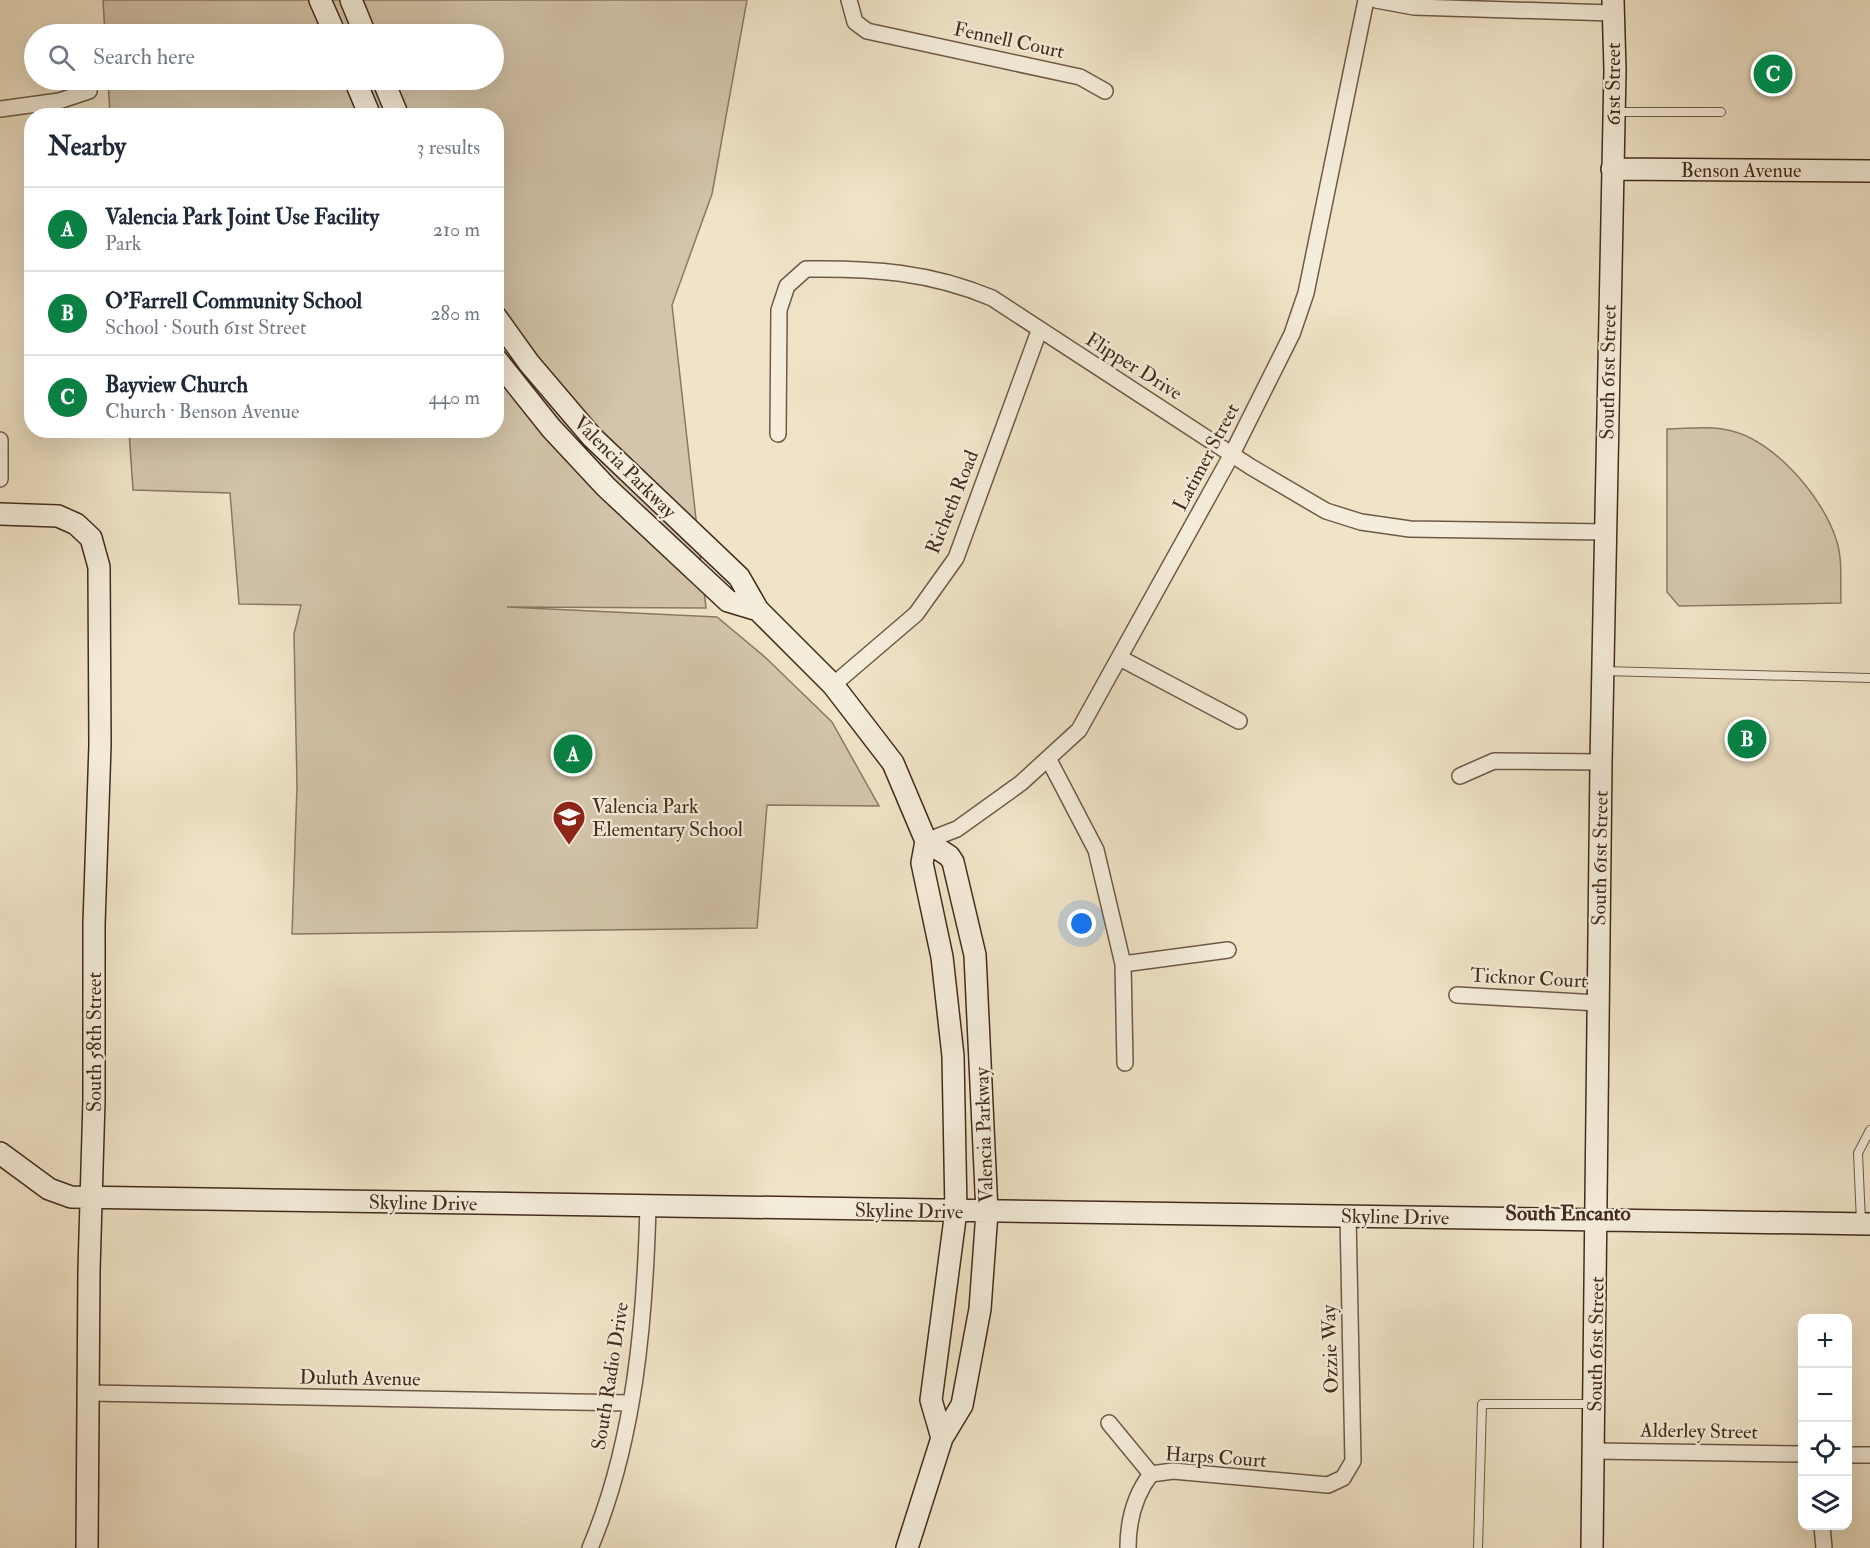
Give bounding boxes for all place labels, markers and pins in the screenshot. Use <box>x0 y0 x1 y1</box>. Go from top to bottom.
pin: C <box>1754 52 1792 97</box>
pin: B <box>1728 716 1766 762</box>
pin: A <box>554 732 592 777</box>
place label: Valencia Park Elementary School <box>592 794 743 842</box>
school or university icon: Valencia Park Elementary School <box>551 799 587 846</box>

